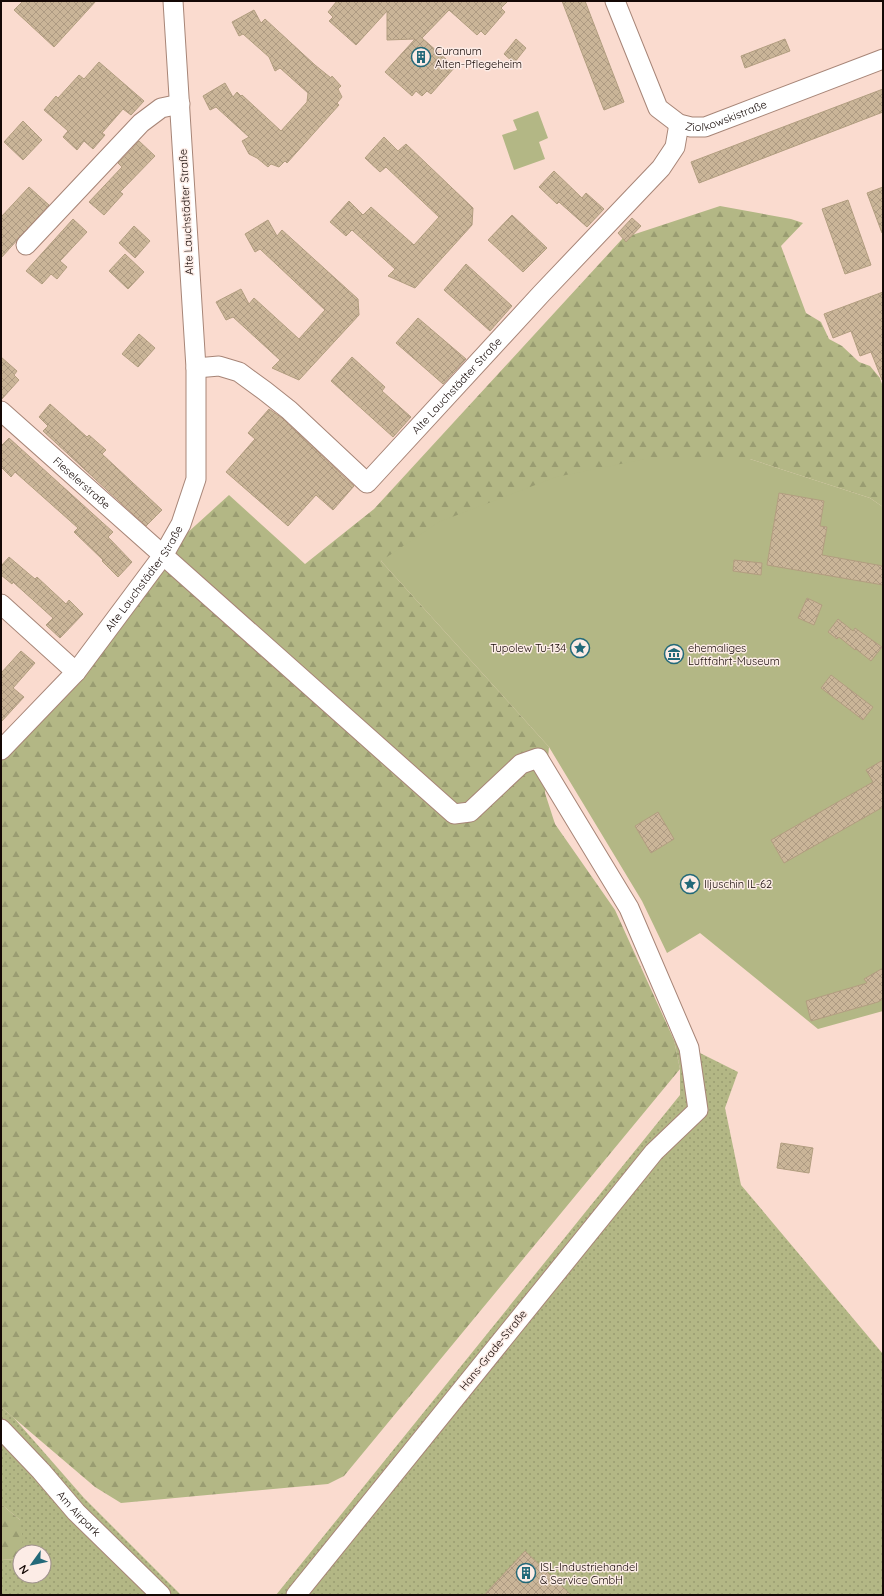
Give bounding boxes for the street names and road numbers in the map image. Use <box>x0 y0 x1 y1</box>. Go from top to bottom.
street label: Ziolkowskistraße <box>684 97 769 134</box>
street label: Alte Lauchstädter Straße <box>176 149 196 275</box>
street label: Alte Lauchstädter Straße <box>409 334 505 437</box>
street label: Fieselerstraße <box>50 454 113 512</box>
street label: Alte Lauchstädter Straße <box>102 523 186 634</box>
street label: Hans-Grade-Straße <box>456 1307 530 1393</box>
street label: Am Airpark <box>54 1488 104 1539</box>

